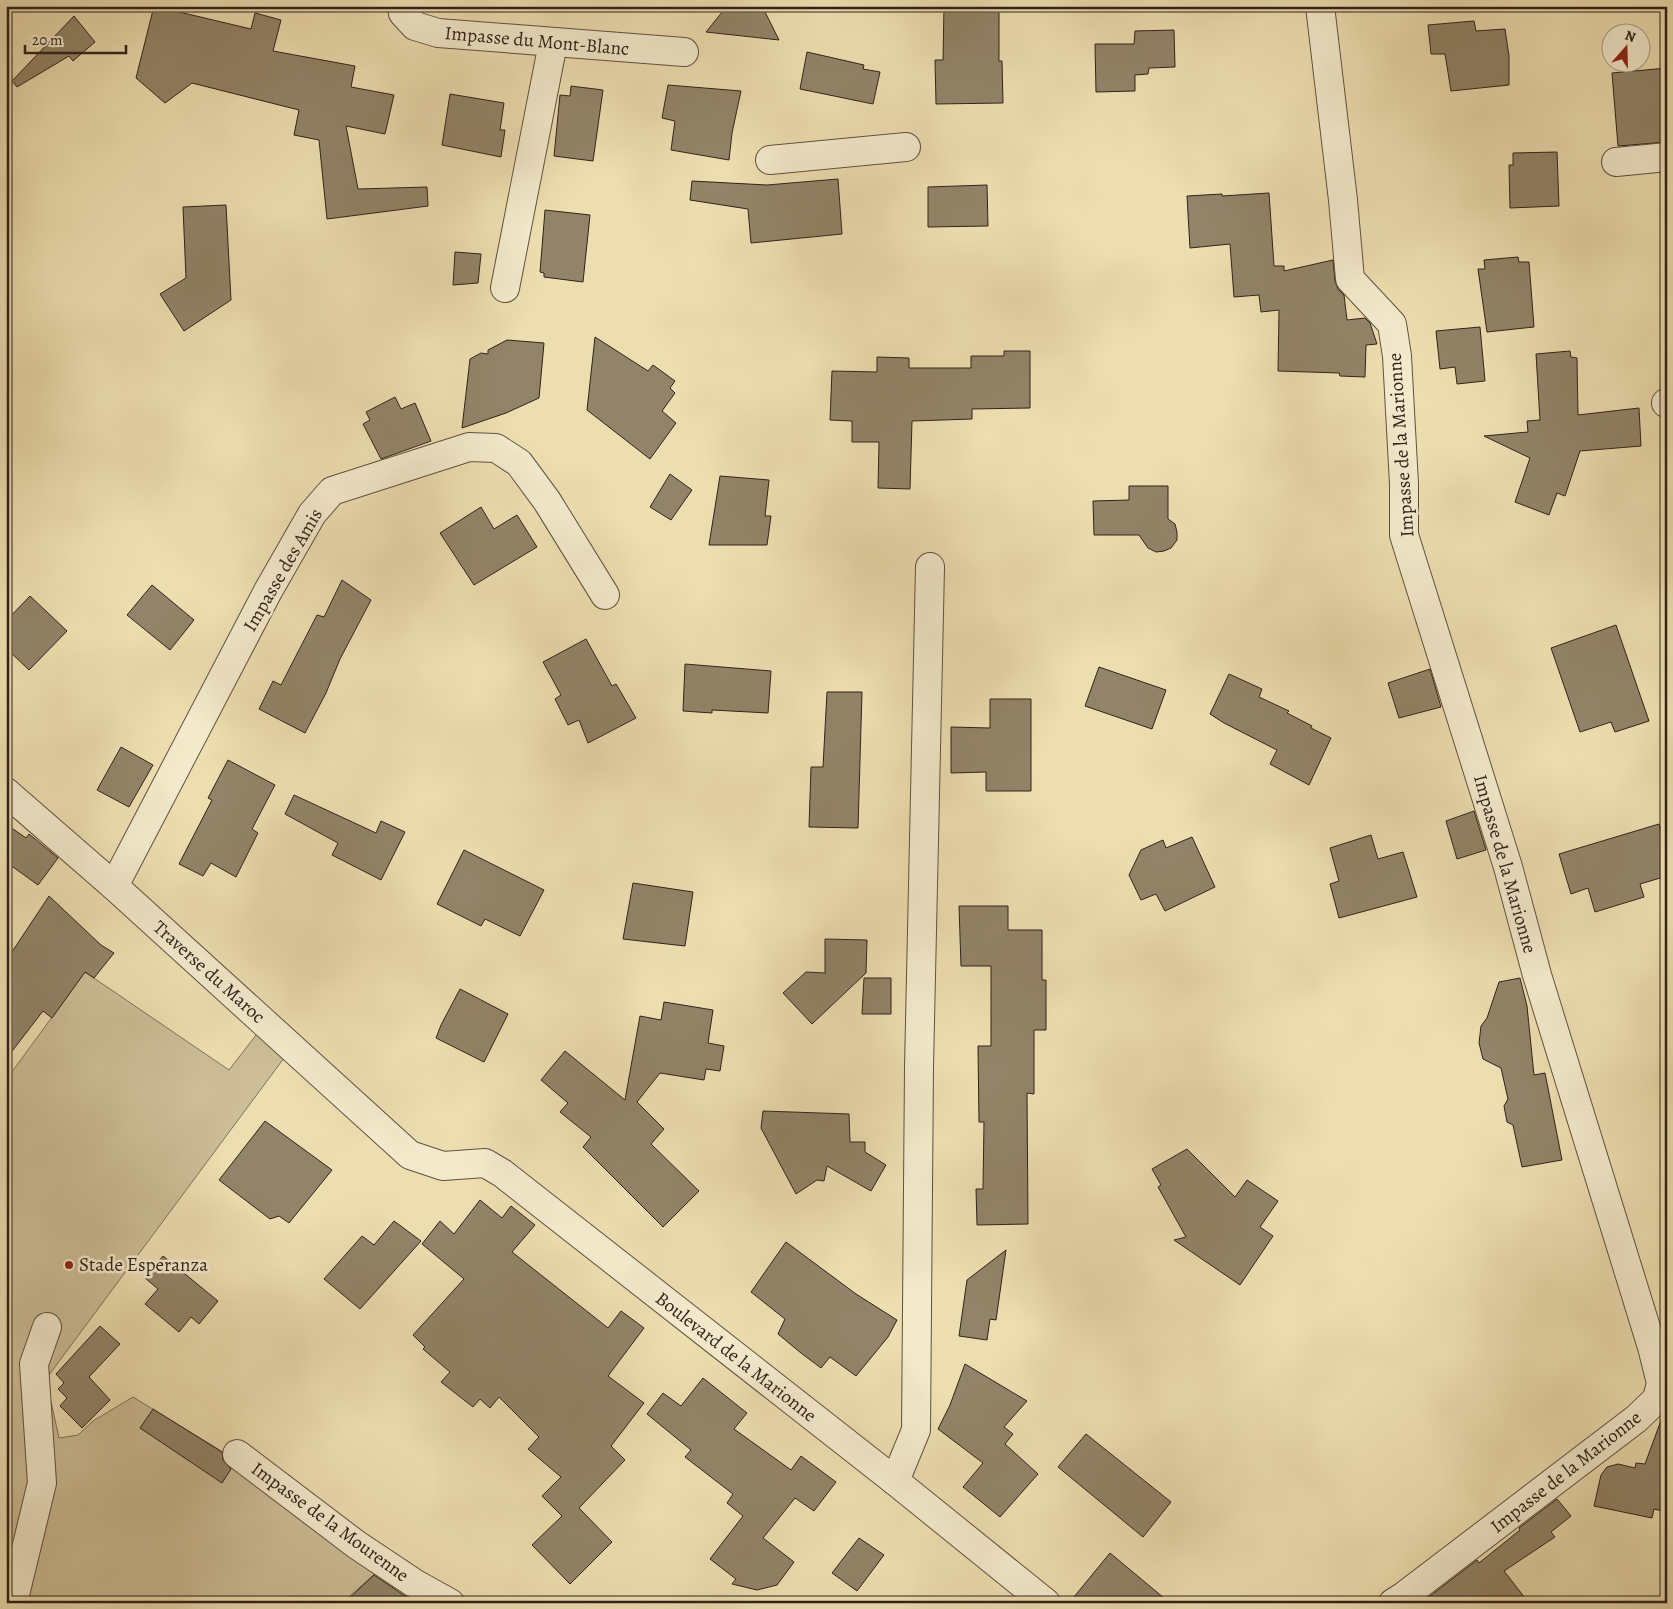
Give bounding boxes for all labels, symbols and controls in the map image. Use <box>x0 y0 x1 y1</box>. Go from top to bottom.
street label: Impasse du Mont-Blanc <box>444 20 630 62</box>
scale bar <box>25 22 126 54</box>
north arrow <box>1600 22 1650 72</box>
text: N <box>1622 26 1638 47</box>
text: 20 m <box>32 30 63 50</box>
street label: Impasse de la Marionne <box>1382 352 1420 538</box>
street label: Impasse des Amis <box>237 504 329 636</box>
street label: Impasse de la Marionne <box>1467 772 1543 956</box>
street label: Traverse du Maroc <box>147 915 271 1029</box>
place label: Stade Esperanza <box>79 1252 208 1278</box>
marker: Stade Esperanza <box>63 1259 75 1271</box>
street label: Boulevard de la Marionne <box>650 1286 822 1428</box>
street label: Impasse de la Marionne <box>1485 1405 1647 1539</box>
street label: Impasse de la Mourenne <box>246 1456 414 1588</box>

